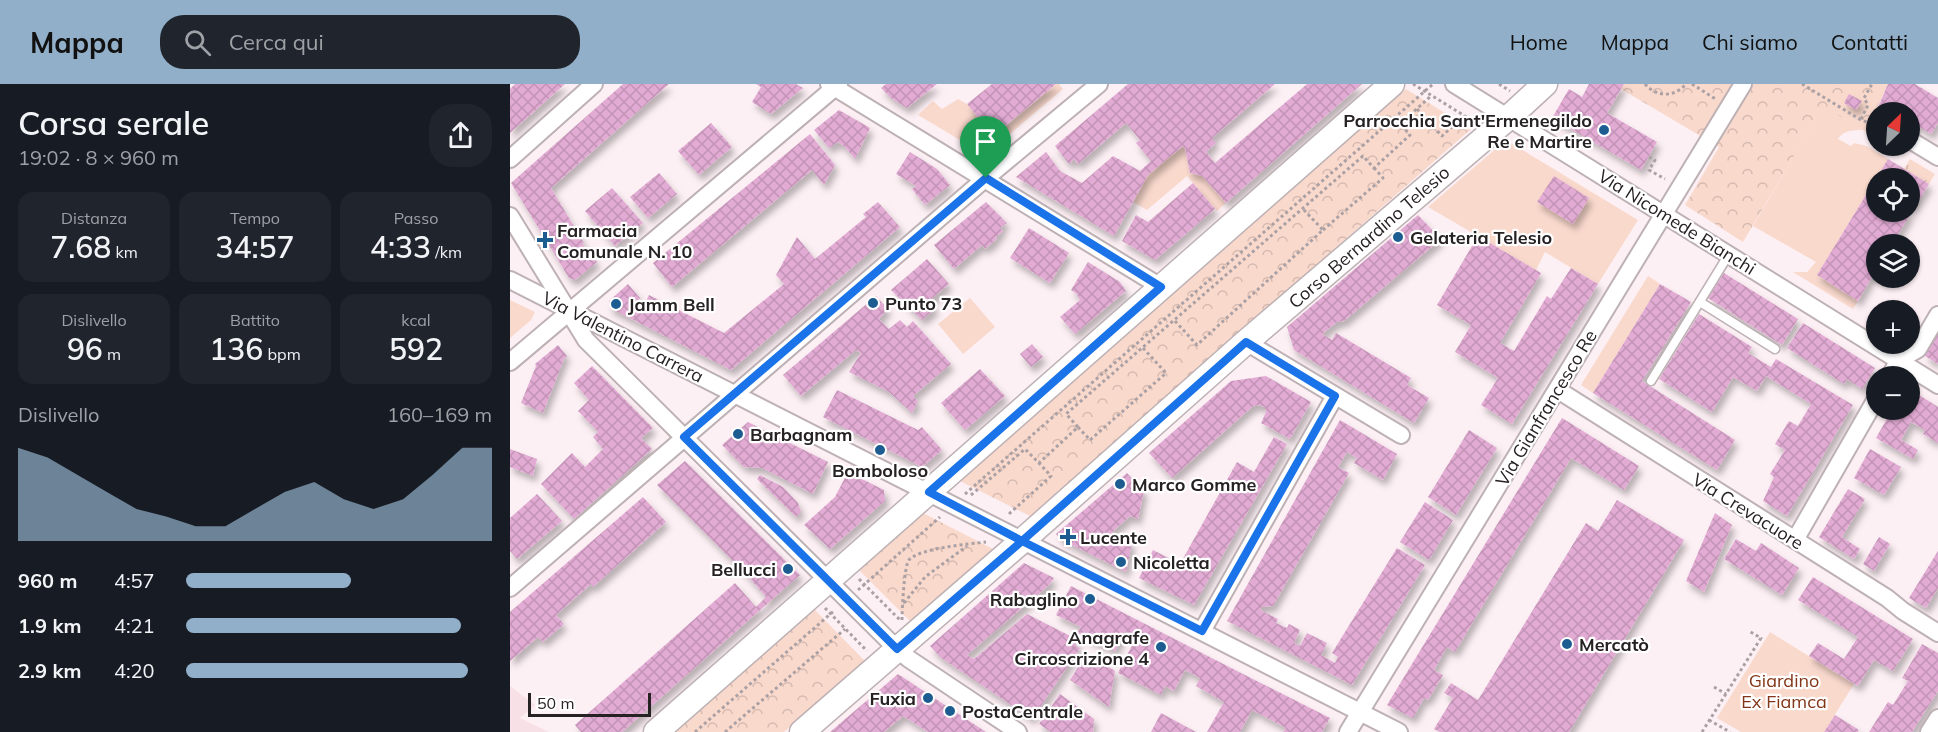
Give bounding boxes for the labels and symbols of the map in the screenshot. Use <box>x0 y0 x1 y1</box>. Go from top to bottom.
north arrow <box>1866 102 1920 156</box>
place label: Parrocchia Sant'Ermenegildo Re e Martire <box>1343 109 1592 153</box>
pin <box>960 116 1011 178</box>
marker: Parrocchia Sant'Ermenegildo Re e Martire <box>1597 123 1611 137</box>
street label: Corso Bernardino Telesio <box>1284 161 1454 313</box>
street label: Via Nicomede Bianchi <box>1594 164 1760 280</box>
place label: Farmacia Comunale N. 10 <box>557 219 693 263</box>
place label: Gelateria Telesio <box>1410 226 1552 249</box>
marker: Gelateria Telesio <box>1391 230 1405 244</box>
marker: Farmacia Comunale N. 10 <box>538 233 552 247</box>
street label: Via Valentino Carrera <box>538 286 708 388</box>
place label: Punto 73 <box>885 292 962 315</box>
place label: Jamm Bell <box>628 293 715 316</box>
marker: Punto 73 <box>866 296 880 310</box>
marker: Jamm Bell <box>609 297 623 311</box>
street label: Via Gianfrancesco Re <box>1490 326 1602 490</box>
place label: Barbagnam <box>750 423 852 446</box>
marker: Barbagnam <box>731 427 745 441</box>
marker: Bomboloso <box>873 443 887 457</box>
place label: Bomboloso <box>832 459 928 482</box>
street label: Via Crevacuore <box>1688 468 1808 554</box>
place label: Marco Gomme <box>1132 473 1257 496</box>
marker: Marco Gomme <box>1113 477 1127 491</box>
place label: Lucente <box>1080 526 1147 549</box>
marker: Lucente <box>1061 530 1075 544</box>
place label: Nicoletta <box>1133 551 1210 574</box>
marker: Nicoletta <box>1114 555 1128 569</box>
place label: Bellucci <box>711 558 776 581</box>
marker: Bellucci <box>781 562 795 576</box>
place label: Rabaglino <box>990 588 1078 611</box>
marker: Rabaglino <box>1083 592 1097 606</box>
place label: Anagrafe Circoscrizione 4 <box>1014 626 1149 670</box>
place label: Mercatò <box>1579 633 1649 656</box>
marker: Mercatò <box>1560 637 1574 651</box>
marker: Anagrafe Circoscrizione 4 <box>1154 640 1168 654</box>
park label: Giardino Ex Fiamca <box>1741 669 1827 713</box>
place label: Fuxia <box>869 687 916 710</box>
scale bar <box>528 690 651 718</box>
marker: Fuxia <box>921 691 935 705</box>
place label: PostaCentrale <box>962 700 1083 723</box>
marker: PostaCentrale <box>943 704 957 718</box>

